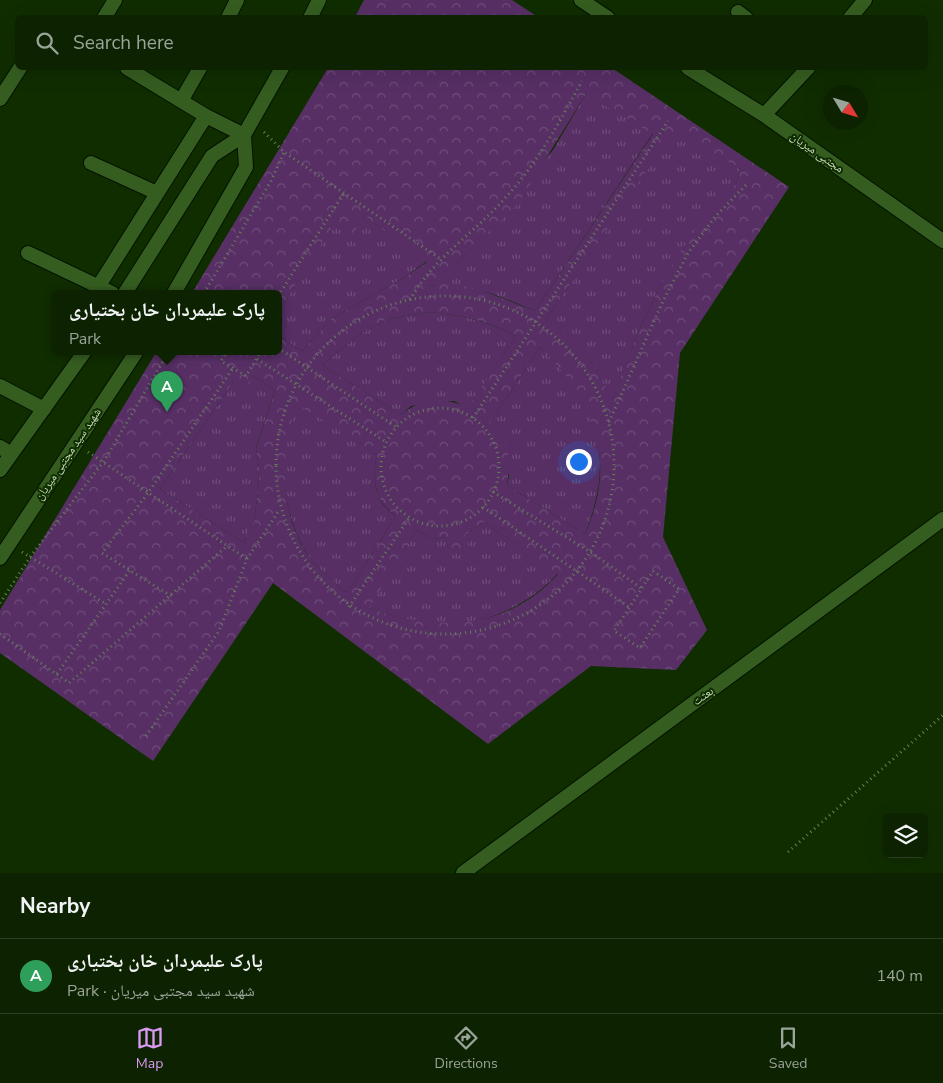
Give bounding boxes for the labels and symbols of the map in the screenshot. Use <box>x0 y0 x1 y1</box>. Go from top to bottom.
north arrow <box>823 85 868 130</box>
street label: مجتبی میریان <box>787 128 847 176</box>
pin: A <box>151 371 183 412</box>
street label: شهید سید مجتبی میریان <box>31 405 105 503</box>
your location <box>566 449 592 475</box>
street label: بعثت <box>689 683 717 709</box>

